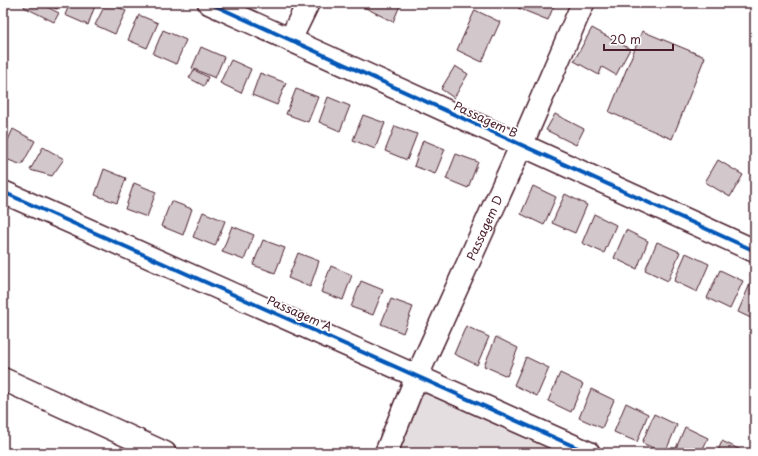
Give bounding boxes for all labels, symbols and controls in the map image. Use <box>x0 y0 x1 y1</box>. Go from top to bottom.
scale bar <box>604 26 673 52</box>
text: 20 m <box>610 30 641 48</box>
street label: Passagem B <box>451 96 521 142</box>
street label: Passagem D <box>462 192 507 263</box>
street label: Passagem A <box>264 291 336 335</box>

